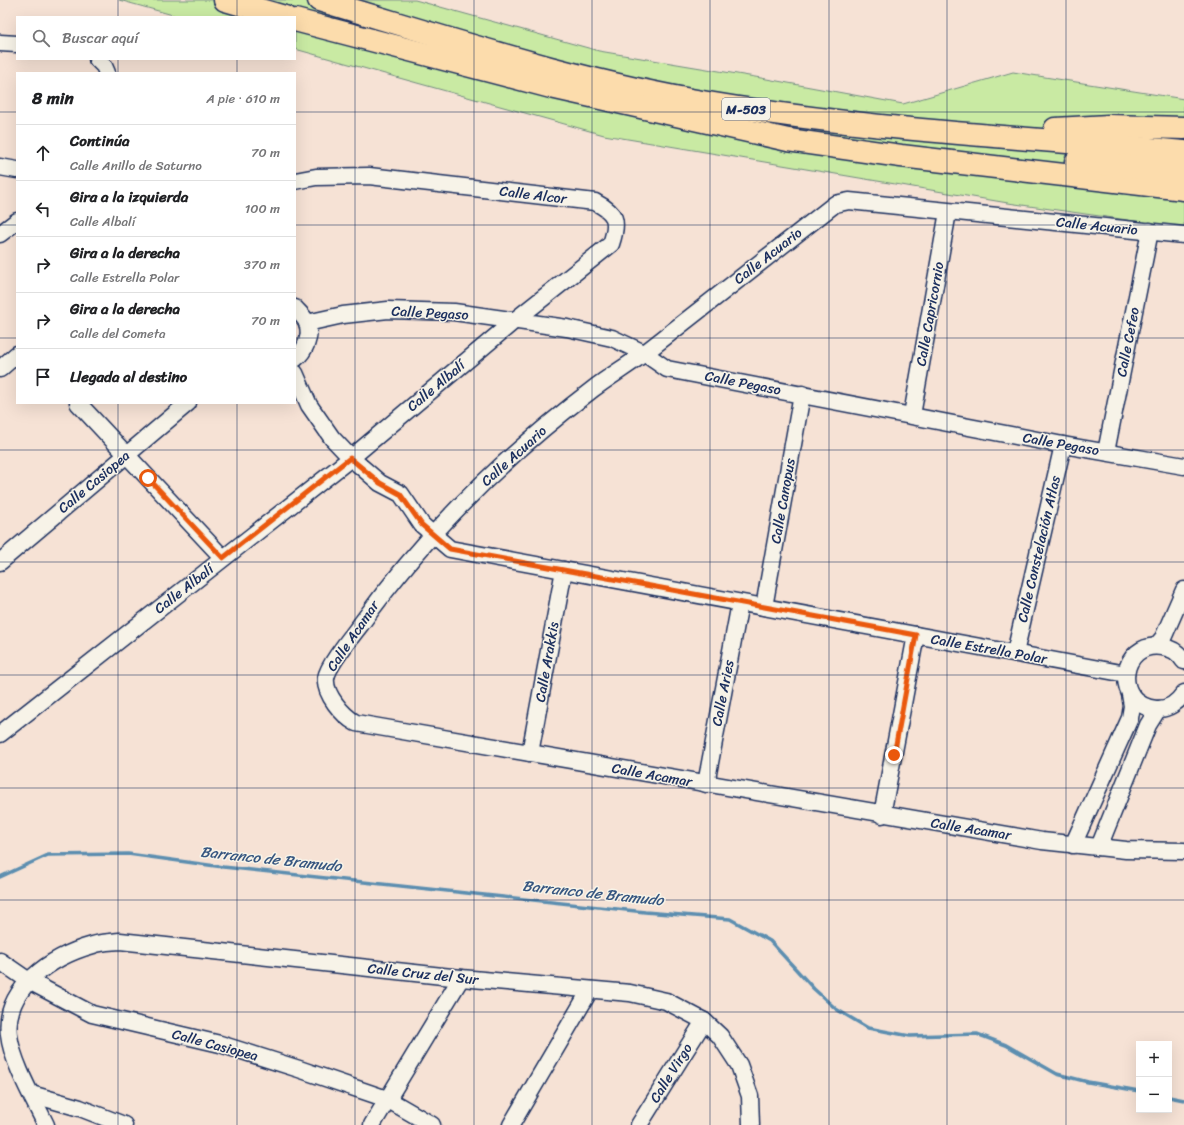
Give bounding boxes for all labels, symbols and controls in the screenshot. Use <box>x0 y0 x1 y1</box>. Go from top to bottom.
search box <box>16 16 296 60</box>
text: Buscar aquí <box>62 25 139 51</box>
icon: search <box>30 27 52 49</box>
text: 8 min <box>32 83 74 113</box>
text: A pie · 610 m <box>206 87 280 110</box>
road number: M-503 <box>722 98 770 120</box>
text: Continúa <box>70 128 129 154</box>
text: 70 m <box>251 141 280 164</box>
icon: ahead <box>32 142 54 164</box>
text: Calle Anillo de Saturno <box>70 154 202 177</box>
street label: Calle Alcor <box>498 178 569 212</box>
text: Gira a la izquierda <box>70 184 188 210</box>
text: 100 m <box>245 197 280 220</box>
icon: left <box>32 198 54 220</box>
street label: Calle Acuario <box>1055 209 1139 243</box>
text: Calle Albalí <box>70 210 135 233</box>
street label: Calle Acuario <box>728 221 808 291</box>
text: Gira a la derecha <box>70 240 180 266</box>
text: 370 m <box>244 253 280 276</box>
icon: right <box>32 254 54 276</box>
street label: Calle Capricornio <box>909 260 951 368</box>
text: Calle Estrella Polar <box>70 266 179 289</box>
text: Gira a la derecha <box>70 296 180 322</box>
street label: Calle Pegaso <box>391 298 469 328</box>
street label: Calle Cefeo <box>1109 305 1147 379</box>
text: 70 m <box>251 309 280 332</box>
icon: right <box>32 310 54 332</box>
text: Calle del Cometa <box>70 322 165 345</box>
street label: Calle Albalí <box>401 352 473 418</box>
street label: Calle Pegaso <box>703 363 783 403</box>
text: Llegada al destino <box>70 364 187 390</box>
icon: arrive <box>32 366 54 388</box>
street label: Calle Acuario <box>475 419 553 493</box>
street label: Calle Pegaso <box>1021 425 1101 463</box>
street label: Calle Casiopea <box>52 444 136 520</box>
street label: Calle Canopus <box>763 456 803 546</box>
route start <box>139 469 157 487</box>
street label: Calle Constelación Atlas <box>1010 473 1068 625</box>
street label: Calle Albalí <box>149 556 221 620</box>
street label: Calle Acamar <box>320 594 387 677</box>
street label: Calle Arakkis <box>528 620 566 704</box>
street label: Calle Estrella Polar <box>929 626 1050 672</box>
street label: Calle Aries <box>704 657 742 728</box>
route end <box>885 746 903 764</box>
street label: Calle Acamar <box>610 756 695 795</box>
street label: Calle Acamar <box>929 810 1014 848</box>
water label: Barranco de Bramudo <box>199 839 344 879</box>
water label: Barranco de Bramudo <box>521 873 666 913</box>
street label: Calle Cruz del Sur <box>366 956 481 992</box>
street label: Calle Casiopea <box>169 1022 261 1068</box>
street label: Calle Virgo <box>643 1038 699 1108</box>
map controls <box>1136 1041 1172 1113</box>
button: + <box>1136 1041 1172 1077</box>
button: − <box>1136 1077 1172 1113</box>

